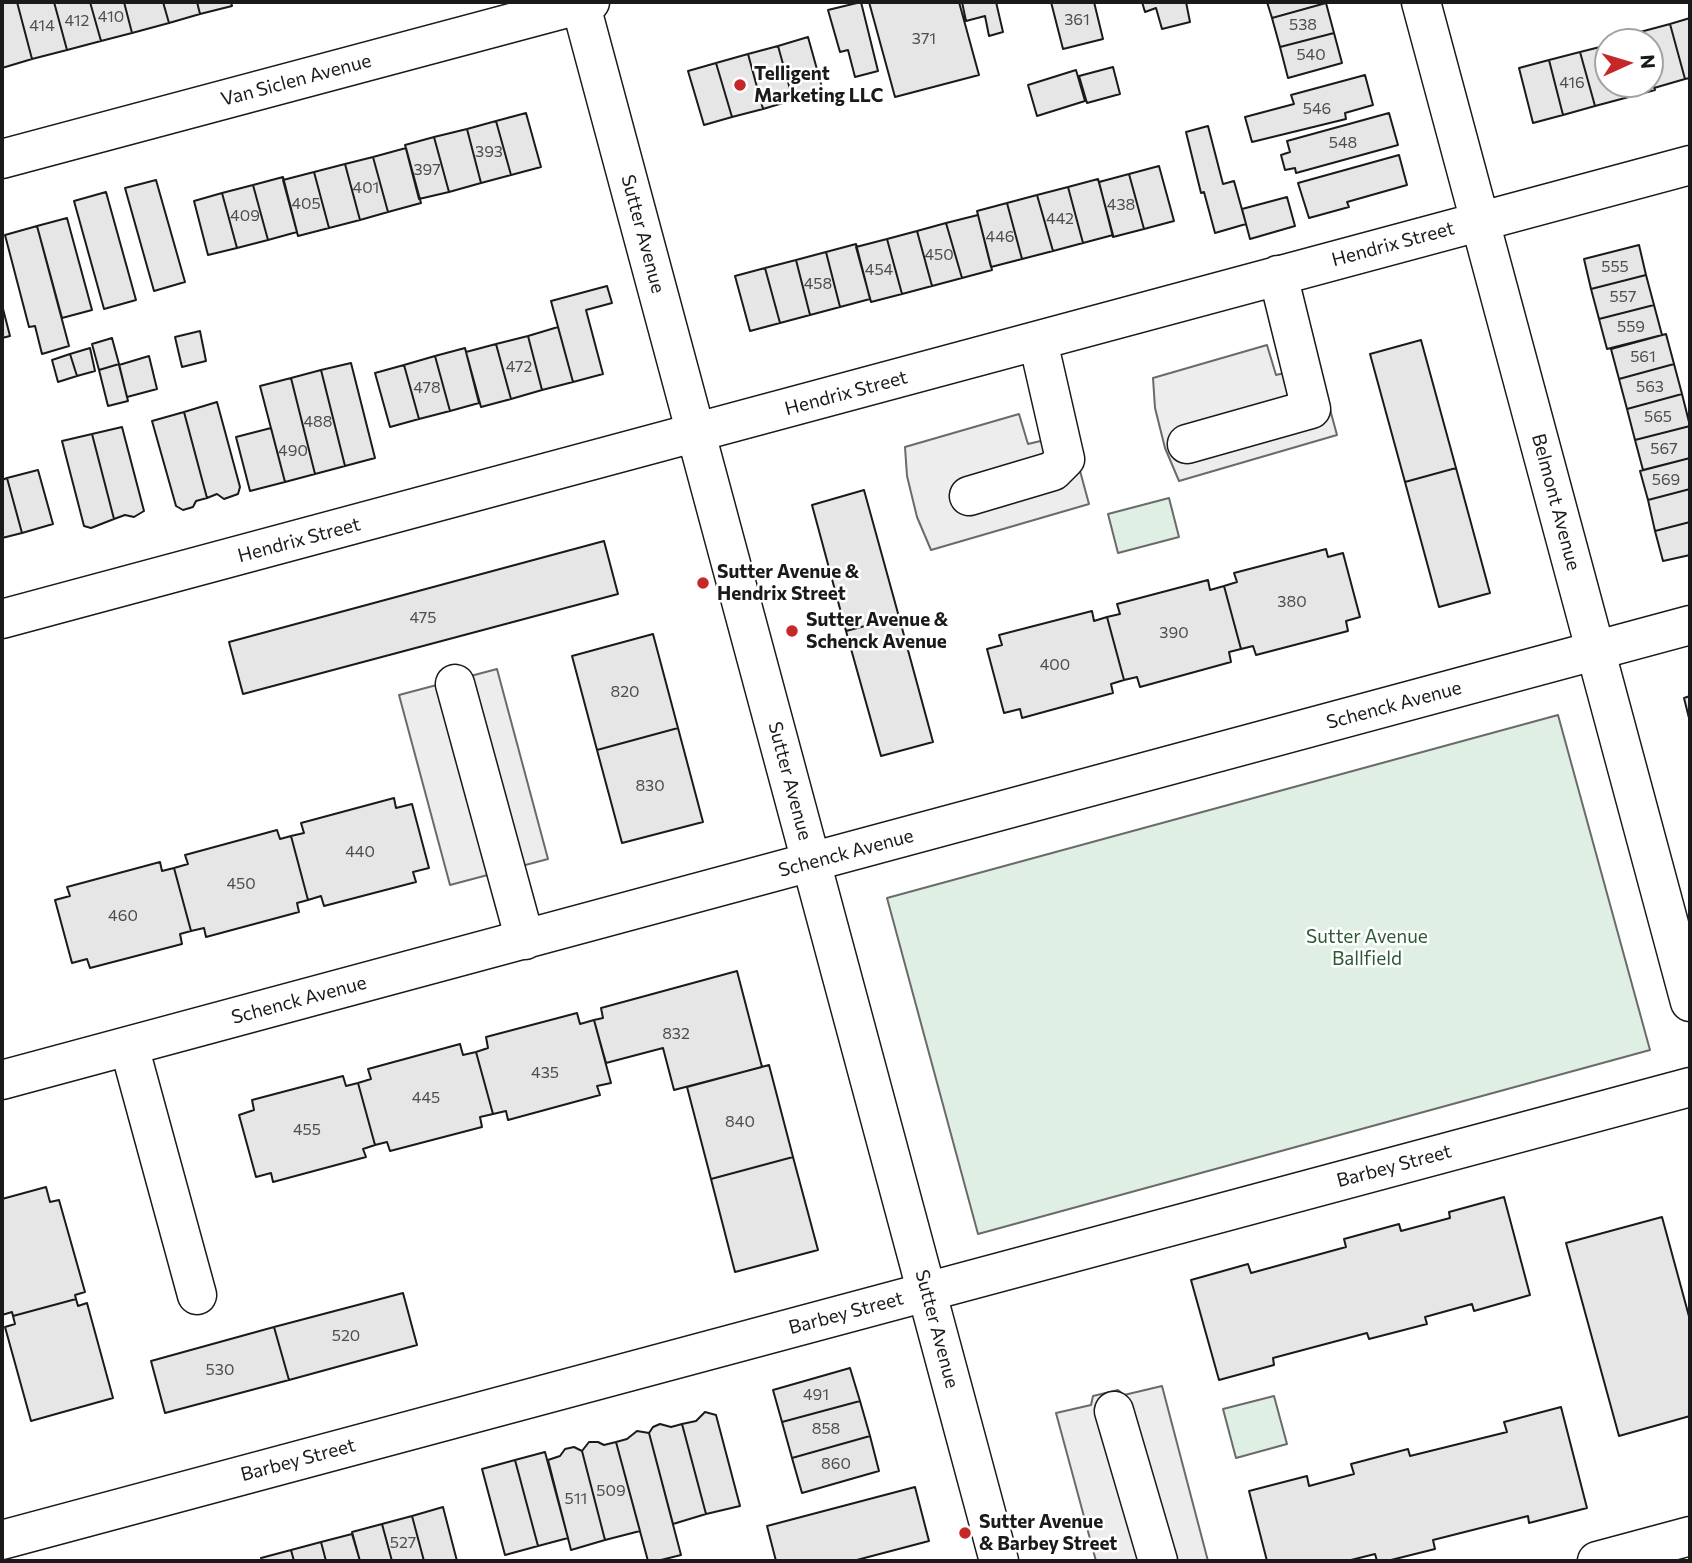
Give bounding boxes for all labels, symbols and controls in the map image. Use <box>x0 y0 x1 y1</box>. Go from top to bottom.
house number: 410 <box>98 7 124 27</box>
house number: 361 <box>1064 10 1090 30</box>
house number: 412 <box>65 11 89 31</box>
house number: 538 <box>1289 15 1317 35</box>
house number: 414 <box>29 16 55 36</box>
north arrow <box>1594 28 1664 98</box>
house number: 371 <box>912 29 936 49</box>
house number: 540 <box>1296 45 1326 65</box>
street label: Van Siclen Avenue <box>218 49 374 111</box>
text: N <box>1636 54 1660 70</box>
place label: Telligent Marketing LLC <box>754 63 883 107</box>
house number: 416 <box>1559 73 1585 93</box>
marker: Telligent Marketing LLC <box>732 77 748 93</box>
house number: 546 <box>1303 99 1331 119</box>
house number: 548 <box>1329 133 1357 153</box>
house number: 393 <box>475 142 503 162</box>
house number: 397 <box>413 160 441 180</box>
street label: Sutter Avenue <box>616 172 670 296</box>
house number: 401 <box>353 178 379 198</box>
house number: 405 <box>291 194 321 214</box>
house number: 438 <box>1107 195 1135 215</box>
house number: 409 <box>230 206 260 226</box>
house number: 442 <box>1046 209 1074 229</box>
street label: Hendrix Street <box>1329 217 1457 271</box>
house number: 446 <box>986 227 1014 247</box>
house number: 450 <box>924 245 954 265</box>
house number: 555 <box>1601 257 1629 277</box>
house number: 454 <box>865 260 893 280</box>
house number: 458 <box>804 274 832 294</box>
house number: 557 <box>1610 287 1636 307</box>
house number: 559 <box>1617 317 1645 337</box>
house number: 561 <box>1630 347 1656 367</box>
house number: 472 <box>506 357 532 377</box>
street label: Hendrix Street <box>782 366 910 420</box>
house number: 563 <box>1636 377 1664 397</box>
house number: 478 <box>413 378 441 398</box>
house number: 565 <box>1644 407 1672 427</box>
house number: 488 <box>303 412 333 432</box>
street label: Belmont Avenue <box>1527 431 1585 573</box>
house number: 567 <box>1650 439 1678 459</box>
house number: 490 <box>278 441 308 461</box>
house number: 569 <box>1652 470 1680 490</box>
street label: Hendrix Street <box>235 513 363 567</box>
place label: Sutter Avenue & Hendrix Street <box>717 561 859 605</box>
marker: Sutter Avenue & Hendrix Street <box>695 575 711 591</box>
house number: 380 <box>1277 592 1307 612</box>
house number: 475 <box>410 608 436 628</box>
place label: Sutter Avenue & Schenck Avenue <box>806 609 948 653</box>
marker: Sutter Avenue & Schenck Avenue <box>784 623 800 639</box>
house number: 390 <box>1159 623 1189 643</box>
house number: 400 <box>1040 655 1070 675</box>
street label: Schenck Avenue <box>1324 676 1464 734</box>
house number: 820 <box>611 682 639 702</box>
street label: Sutter Avenue <box>763 719 817 843</box>
house number: 830 <box>635 776 665 796</box>
street label: Schenck Avenue <box>776 824 916 882</box>
house number: 440 <box>345 842 375 862</box>
house number: 450 <box>226 874 256 894</box>
house number: 460 <box>108 906 138 926</box>
park label: Sutter Avenue Ballfield <box>1306 926 1428 970</box>
street label: Schenck Avenue <box>229 971 369 1029</box>
house number: 832 <box>662 1024 690 1044</box>
house number: 435 <box>531 1063 559 1083</box>
house number: 445 <box>412 1088 440 1108</box>
house number: 840 <box>725 1112 755 1132</box>
house number: 455 <box>293 1120 321 1140</box>
street label: Barbey Street <box>1334 1140 1454 1192</box>
street label: Sutter Avenue <box>910 1267 964 1391</box>
street label: Barbey Street <box>786 1287 906 1339</box>
house number: 520 <box>332 1326 360 1346</box>
house number: 530 <box>206 1360 234 1380</box>
house number: 491 <box>803 1385 829 1405</box>
house number: 858 <box>812 1419 840 1439</box>
street label: Barbey Street <box>238 1434 358 1486</box>
house number: 860 <box>821 1454 851 1474</box>
house number: 509 <box>596 1481 626 1501</box>
house number: 511 <box>565 1489 587 1509</box>
place label: Sutter Avenue & Barbey Street <box>979 1511 1117 1555</box>
marker: Sutter Avenue & Barbey Street <box>957 1525 973 1541</box>
house number: 527 <box>390 1533 416 1553</box>

